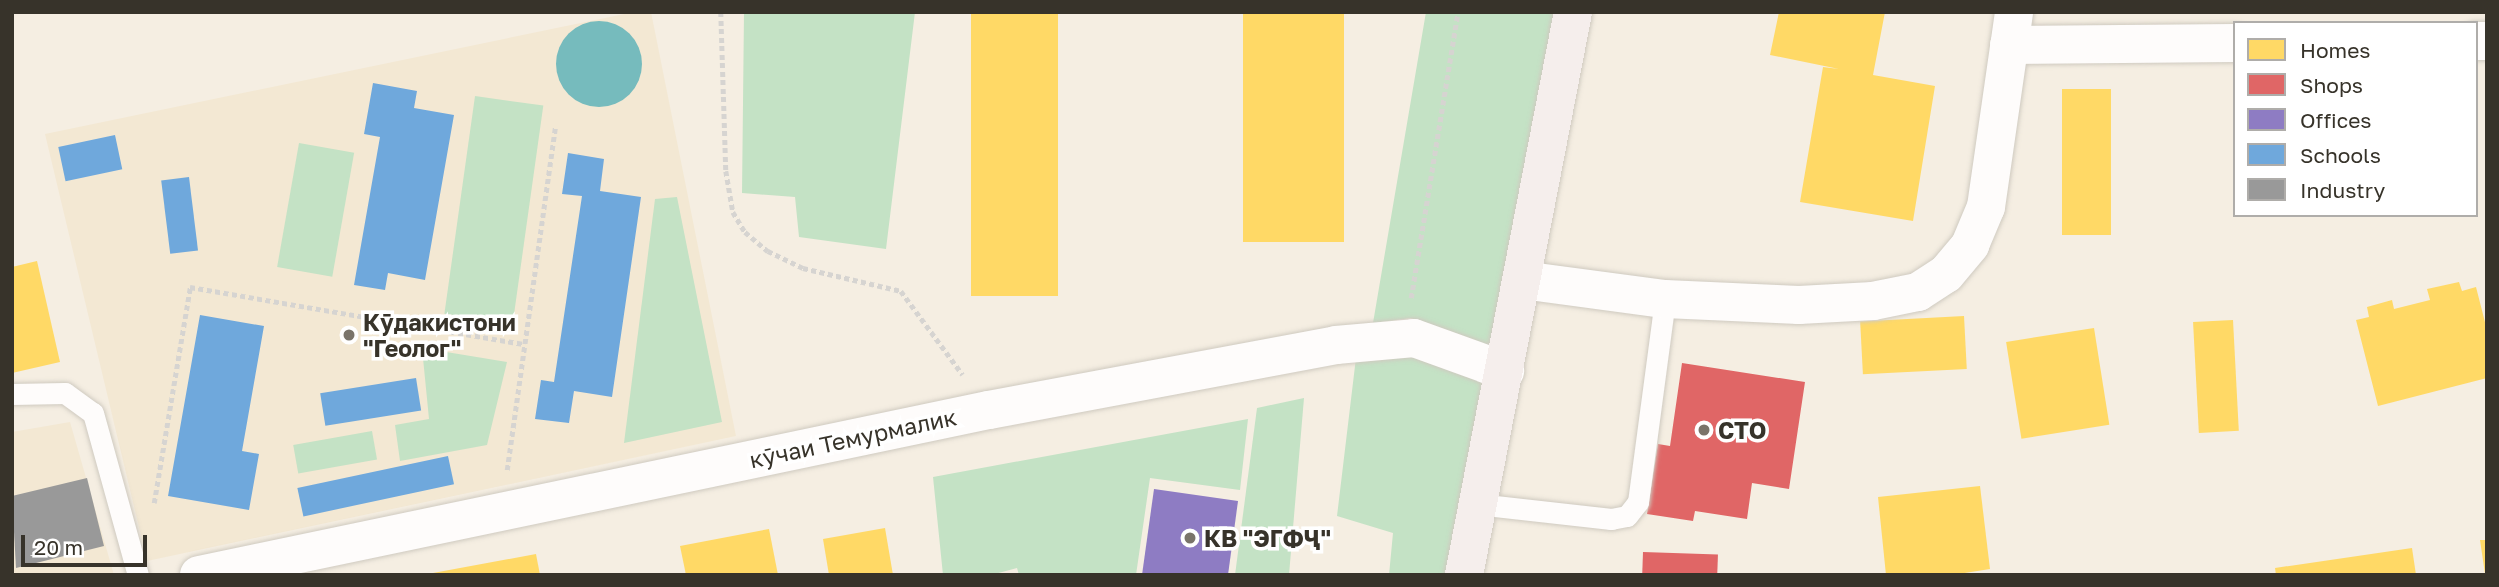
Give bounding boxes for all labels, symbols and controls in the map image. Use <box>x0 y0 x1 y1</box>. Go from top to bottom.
legend <box>2233 21 2478 217</box>
text: Homes <box>2300 37 2370 63</box>
text: Shops <box>2300 72 2363 98</box>
text: Offices <box>2300 107 2371 133</box>
text: Schools <box>2300 142 2381 168</box>
text: Industry <box>2300 177 2385 203</box>
place label: Кӯдакистони "Геолог" <box>363 308 516 362</box>
marker: Кӯдакистони "Геолог" <box>341 327 357 343</box>
street label: кӯчаи Темурмалик <box>747 403 959 473</box>
place label: СТО <box>1718 416 1766 444</box>
marker: СТО <box>1696 422 1712 438</box>
scale bar <box>24 520 150 564</box>
place label: КВ "ЭГФҶ" <box>1204 524 1331 552</box>
marker: КВ "ЭГФҶ" <box>1182 530 1198 546</box>
text: 20 m <box>34 534 83 560</box>

